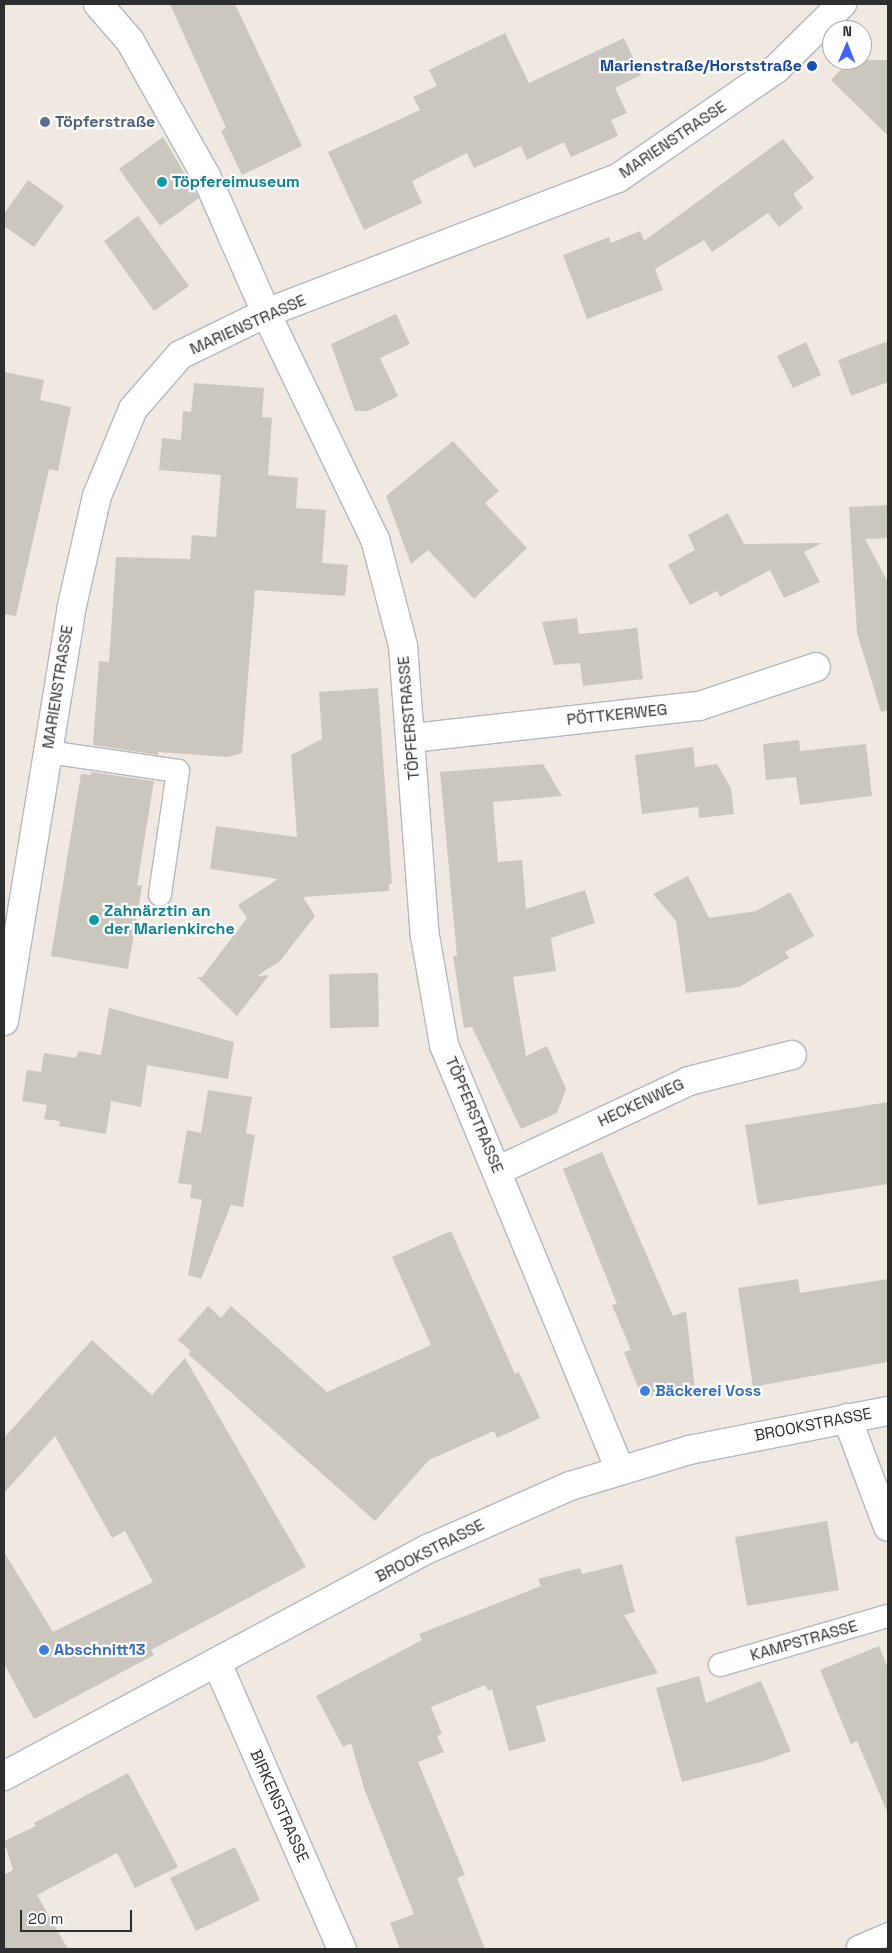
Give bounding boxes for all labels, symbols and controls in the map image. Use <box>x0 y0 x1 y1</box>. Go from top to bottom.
north arrow <box>822 20 872 70</box>
text: N <box>842 22 852 40</box>
place label: Marienstraße/Horststraße <box>600 56 802 76</box>
marker: Marienstraße/Horststraße <box>806 60 818 72</box>
street label: MARIENSTRASSE <box>616 97 730 183</box>
place label: Töpferstraße <box>55 112 155 132</box>
marker: Töpferstraße <box>39 116 51 128</box>
place label: Töpfereimuseum <box>172 172 300 192</box>
marker: Töpfereimuseum <box>156 176 168 188</box>
street label: MARIENSTRASSE <box>187 291 309 359</box>
street label: MARIENSTRASSE <box>39 624 77 750</box>
street label: TÖPFERSTRASSE <box>394 655 424 781</box>
street label: PÖTTKERWEG <box>566 700 668 730</box>
place label: Zahnärztin an der Marienkirche <box>104 901 235 939</box>
marker: Zahnärztin an der Marienkirche <box>88 914 100 926</box>
street label: TÖPFERSTRASSE <box>441 1054 507 1176</box>
street label: HECKENWEG <box>595 1075 687 1131</box>
place label: Bäckerei Voss <box>655 1381 761 1401</box>
marker: Bäckerei Voss <box>639 1385 651 1397</box>
street label: BROOKSTRASSE <box>753 1404 873 1446</box>
street label: BROOKSTRASSE <box>373 1515 487 1587</box>
street label: KAMPSTRASSE <box>748 1617 860 1665</box>
place label: Abschnitt13 <box>54 1640 146 1660</box>
marker: Abschnitt13 <box>38 1644 50 1656</box>
street label: BIRKENSTRASSE <box>246 1747 312 1865</box>
scale bar <box>22 1900 135 1932</box>
text: 20 m <box>28 1909 63 1928</box>

